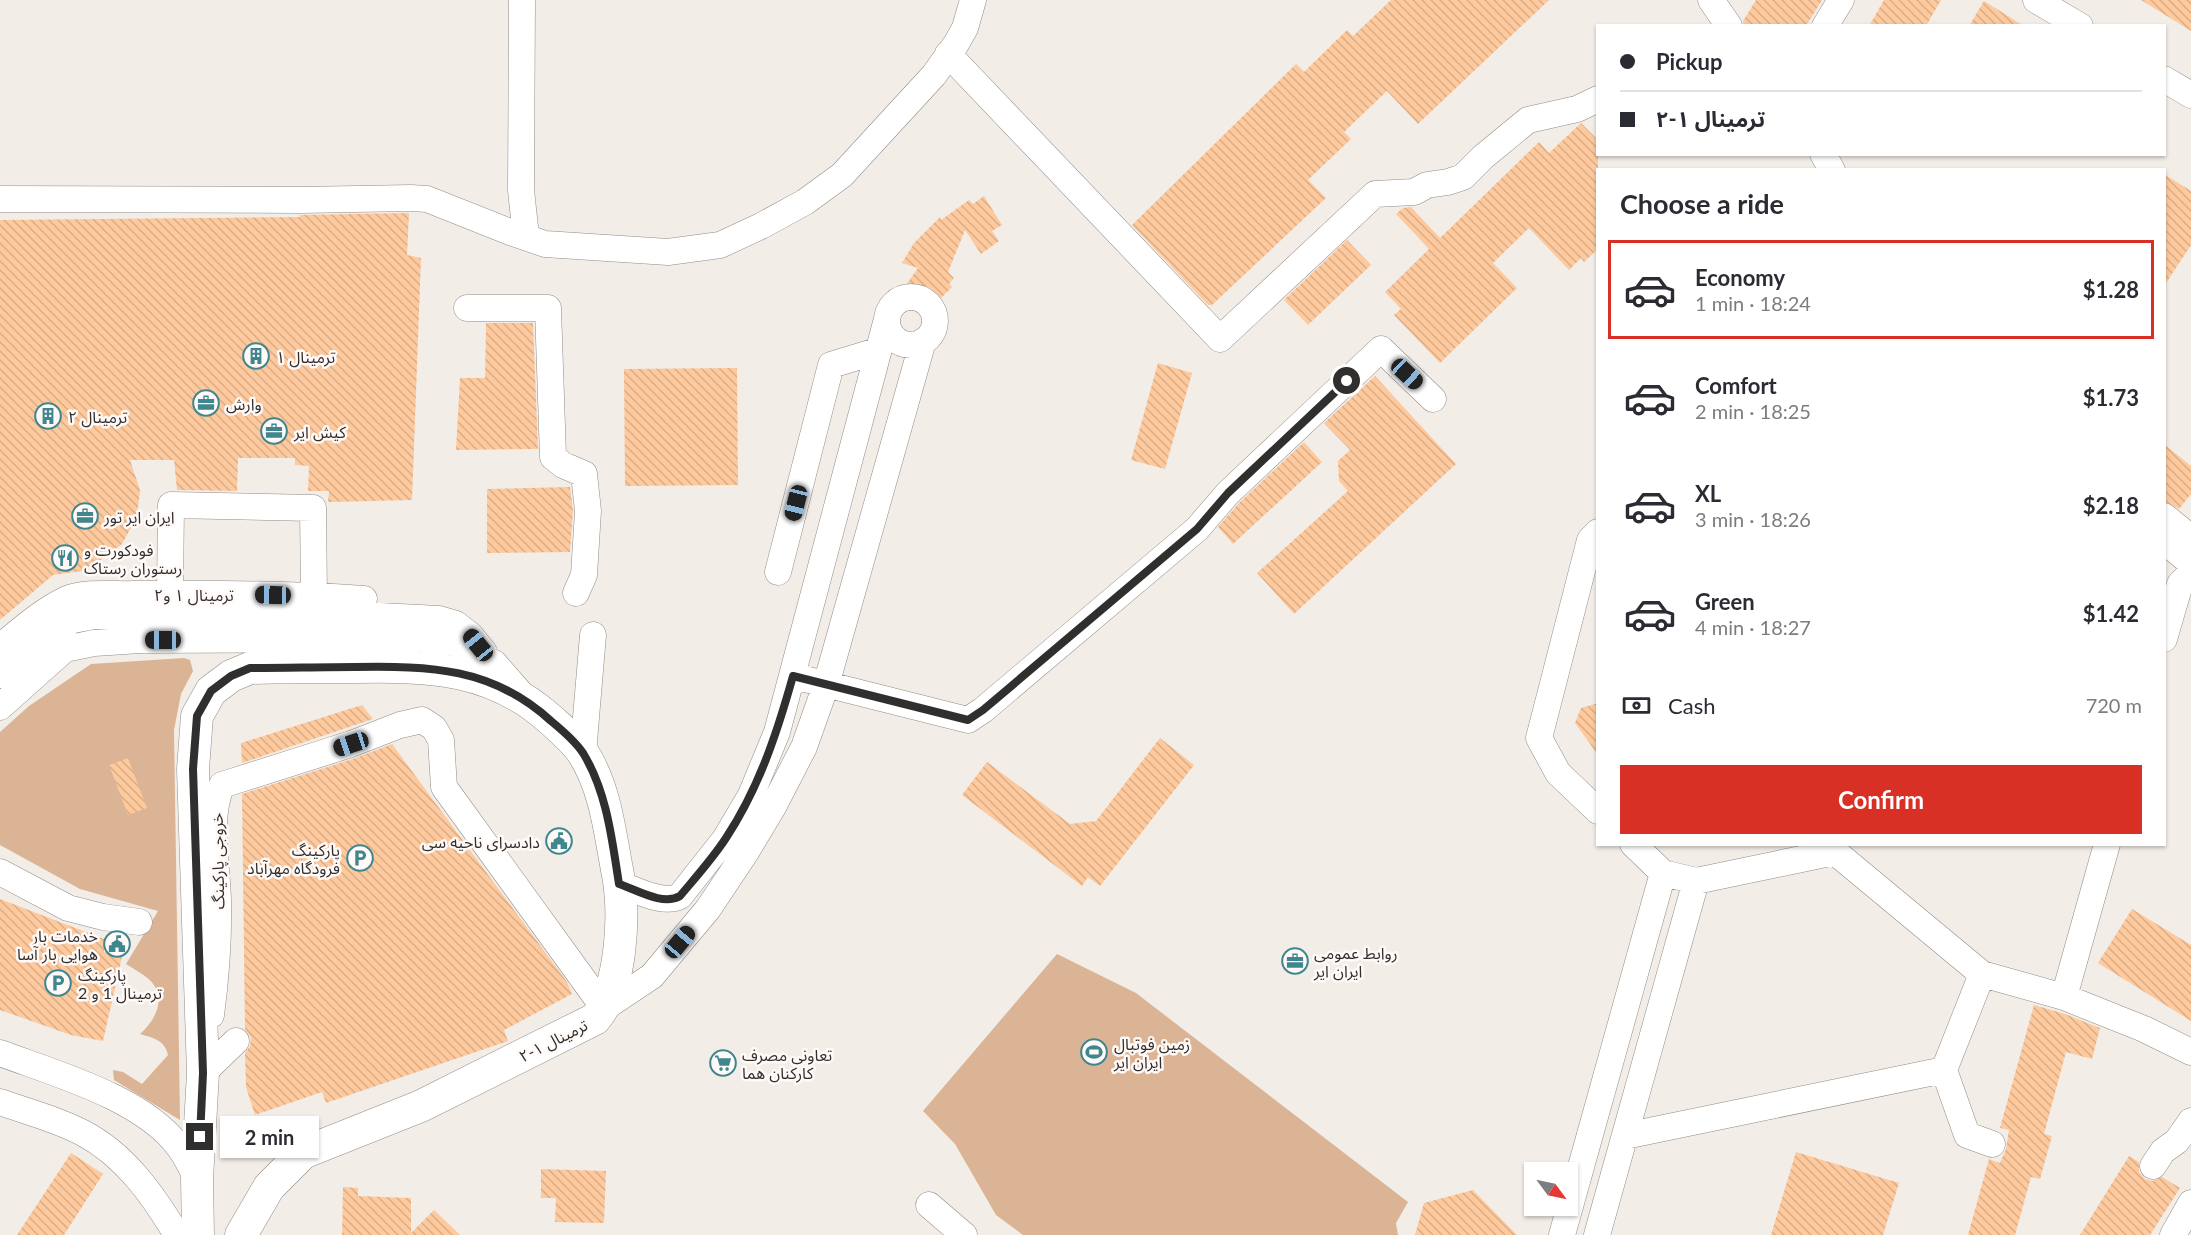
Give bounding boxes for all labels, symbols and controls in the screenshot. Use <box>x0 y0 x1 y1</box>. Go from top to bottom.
text: Pickup <box>1656 48 1722 75</box>
text: ترمینال ۱-۲ <box>1656 105 1765 132</box>
text: Choose a ride <box>1620 187 1784 220</box>
icon: car <box>1623 263 1677 317</box>
text: Economy <box>1695 264 1785 291</box>
text: $1.28 <box>2083 276 2139 303</box>
text: 1 min · 18:24 <box>1695 291 1811 315</box>
building icon: ترمینال ۱ <box>241 341 271 371</box>
place label: ترمینال ۱ <box>276 347 336 368</box>
car <box>1388 355 1426 393</box>
route start <box>1333 367 1360 394</box>
icon: car <box>1623 371 1677 425</box>
text: Comfort <box>1695 372 1777 399</box>
text: $1.73 <box>2083 384 2139 411</box>
office icon: وارش <box>191 388 221 418</box>
place label: وارش <box>226 394 262 414</box>
text: 2 min · 18:25 <box>1695 399 1811 423</box>
building icon: ترمینال ۲ <box>33 401 63 431</box>
place label: ترمینال ۲ <box>68 407 128 428</box>
office icon: کیش ایر <box>259 416 289 446</box>
place label: کیش ایر <box>293 422 346 442</box>
icon: car <box>1623 479 1677 533</box>
text: XL <box>1695 480 1721 507</box>
car <box>783 483 809 523</box>
text: $2.18 <box>2083 492 2139 519</box>
office icon: ایران ایر تور <box>70 501 100 531</box>
place label: ایران ایر تور <box>103 507 175 527</box>
text: 3 min · 18:26 <box>1695 507 1811 531</box>
place label: فودکورت و رستوران رستاک <box>84 540 182 578</box>
restaurant icon: فودکورت و رستوران رستاک <box>50 543 80 573</box>
street label: ترمینال ۱ و۲ <box>154 585 234 606</box>
car <box>255 586 291 604</box>
icon: car <box>1623 587 1677 641</box>
text: Green <box>1695 588 1755 615</box>
text: $1.42 <box>2083 600 2139 627</box>
text: 4 min · 18:27 <box>1695 615 1811 639</box>
car <box>460 625 496 665</box>
car <box>145 631 181 649</box>
icon: cash <box>1620 689 1653 722</box>
text: Cash <box>1668 692 1715 719</box>
text: 720 m <box>2086 693 2142 717</box>
car <box>331 730 371 758</box>
button: Confirm <box>1620 765 2142 834</box>
street label: خروجی پارکینگ <box>207 813 229 909</box>
public building icon: دادسرای ناحیه سی <box>544 826 574 856</box>
place label: دادسرای ناحیه سی <box>422 832 540 852</box>
place label: پارکینگ فرودگاه مهرآباد <box>247 840 340 878</box>
parking icon: پارکینگ فرودگاه مهرآباد <box>345 843 375 873</box>
car <box>662 922 698 962</box>
place label: خدمات بار هوایی بار آسا <box>17 926 98 964</box>
public building icon: خدمات بار هوایی بار آسا <box>102 929 132 959</box>
place label: روابط عمومی ایران ایر <box>1313 943 1398 981</box>
office icon: روابط عمومی ایران ایر <box>1280 946 1310 976</box>
place label: پارکینگ ترمینال 1 و 2 <box>78 965 162 1004</box>
parking icon: پارکینگ ترمینال 1 و 2 <box>43 968 73 998</box>
street label: ترمینال ۱-۲ <box>516 1014 592 1067</box>
place label: زمین فوتبال ایران ایر <box>1113 1034 1190 1072</box>
sports icon: زمین فوتبال ایران ایر <box>1079 1037 1109 1067</box>
place label: تعاونی مصرف کارکنان هما <box>742 1045 833 1083</box>
supermarket icon: تعاونی مصرف کارکنان هما <box>708 1048 738 1078</box>
callout: 2 min <box>221 1116 320 1158</box>
route end <box>186 1123 213 1150</box>
text: 2 min <box>245 1125 294 1149</box>
north arrow <box>1524 1162 1578 1216</box>
map controls <box>1524 1162 1578 1216</box>

